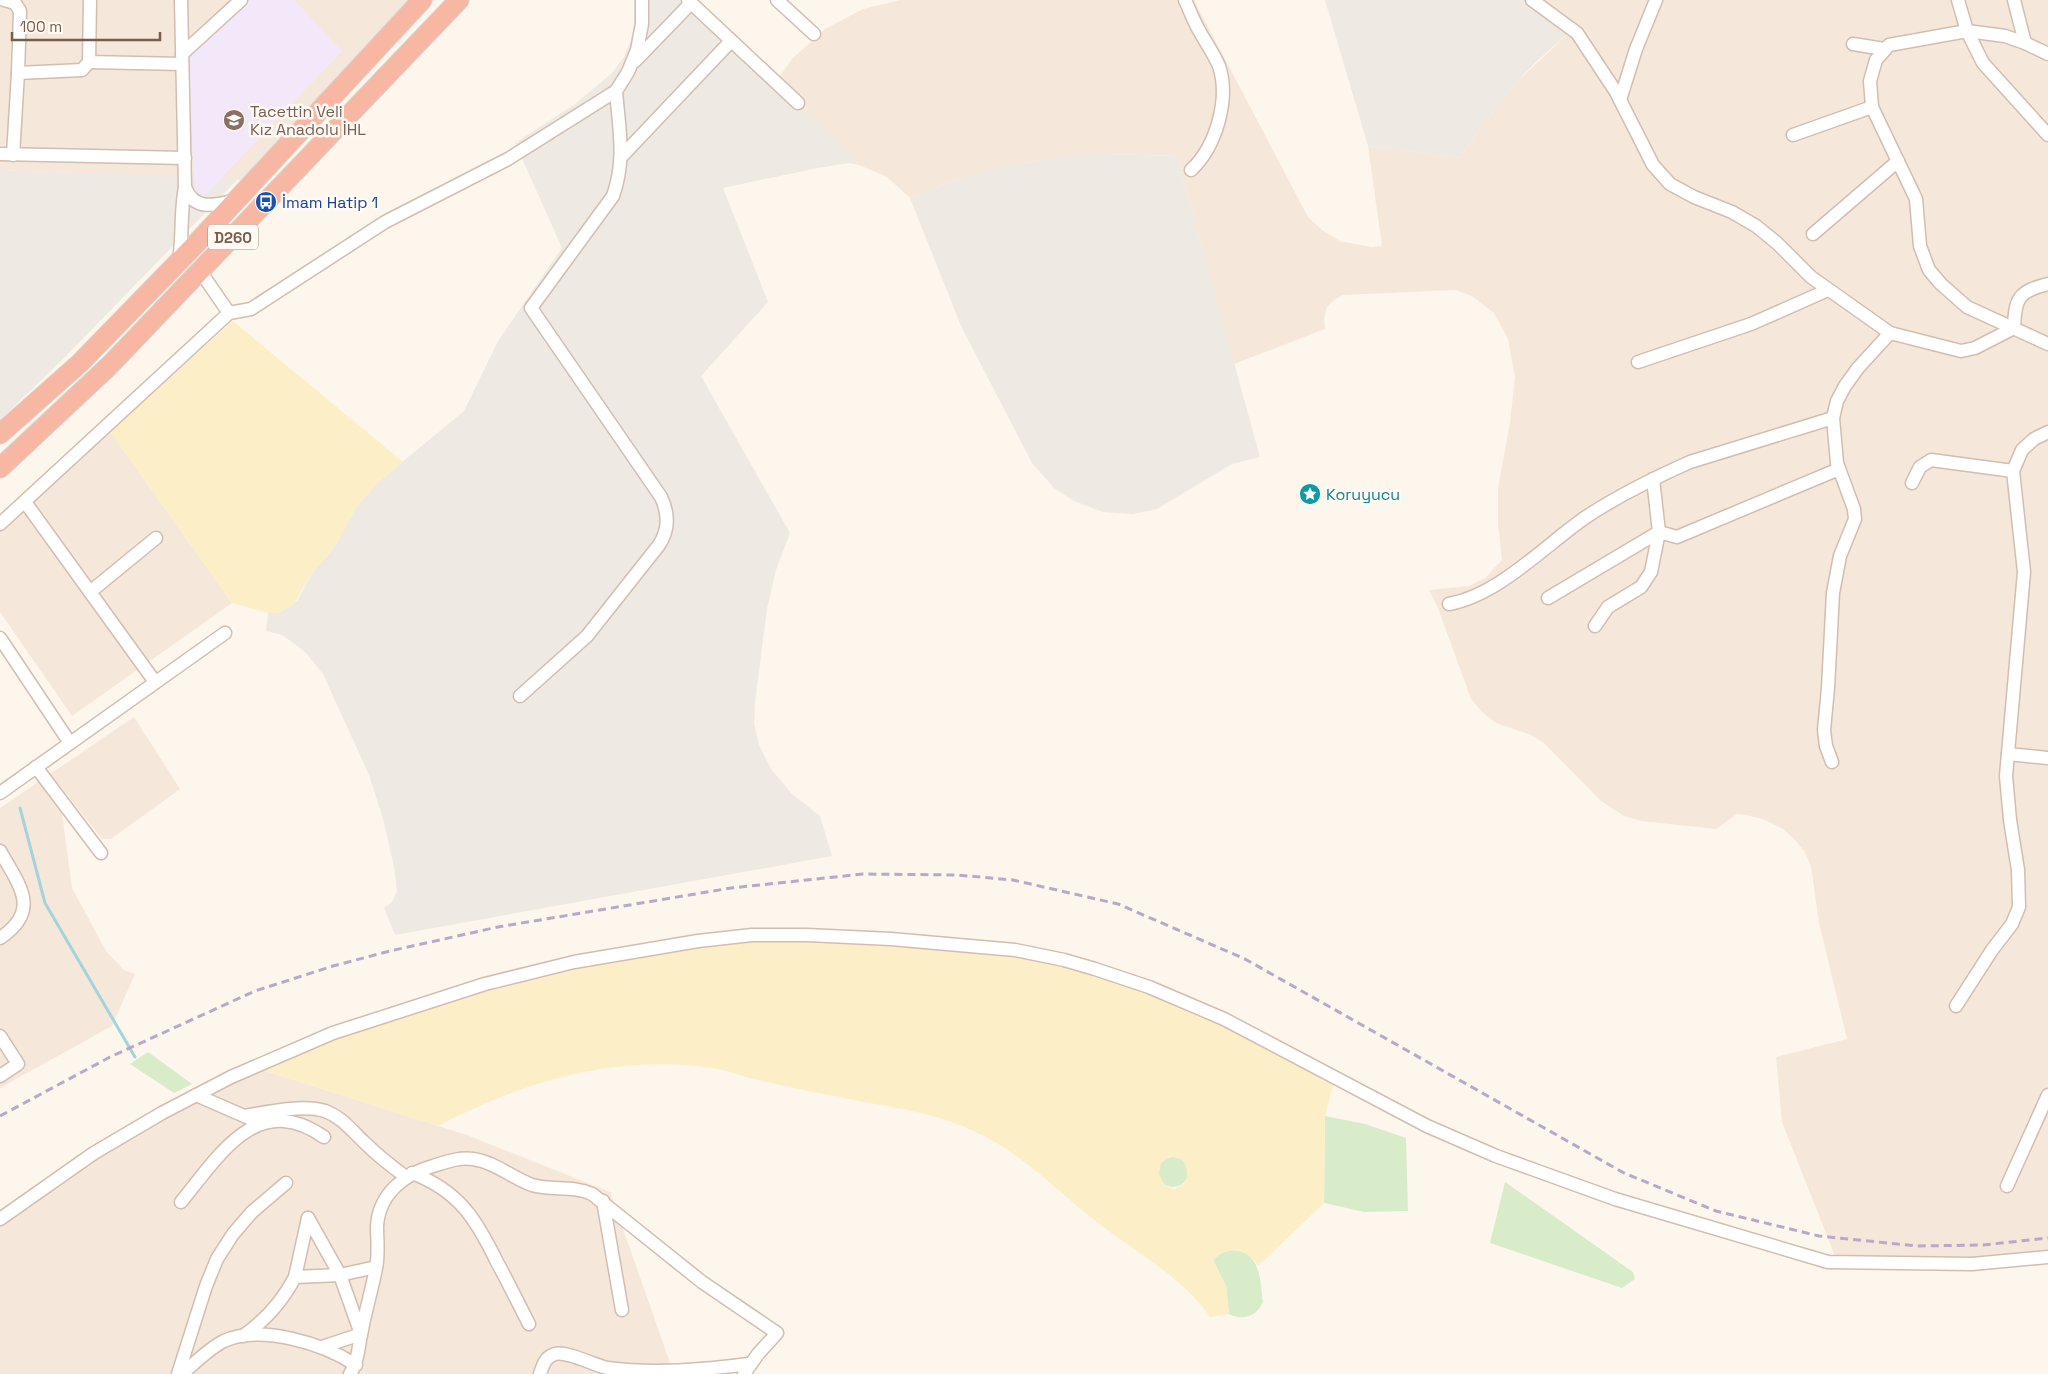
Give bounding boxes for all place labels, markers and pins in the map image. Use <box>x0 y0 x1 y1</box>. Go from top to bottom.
place label: Tacettin Veli Kız Anadolu İHL <box>250 101 366 140</box>
school or university icon: Tacettin Veli Kız Anadolu İHL <box>222 108 246 132</box>
bus stop icon: İmam Hatip 1 <box>254 190 278 214</box>
place label: İmam Hatip 1 <box>282 192 378 213</box>
place icon: Koruyucu <box>1298 482 1322 506</box>
place label: Koruyucu <box>1326 484 1400 505</box>

